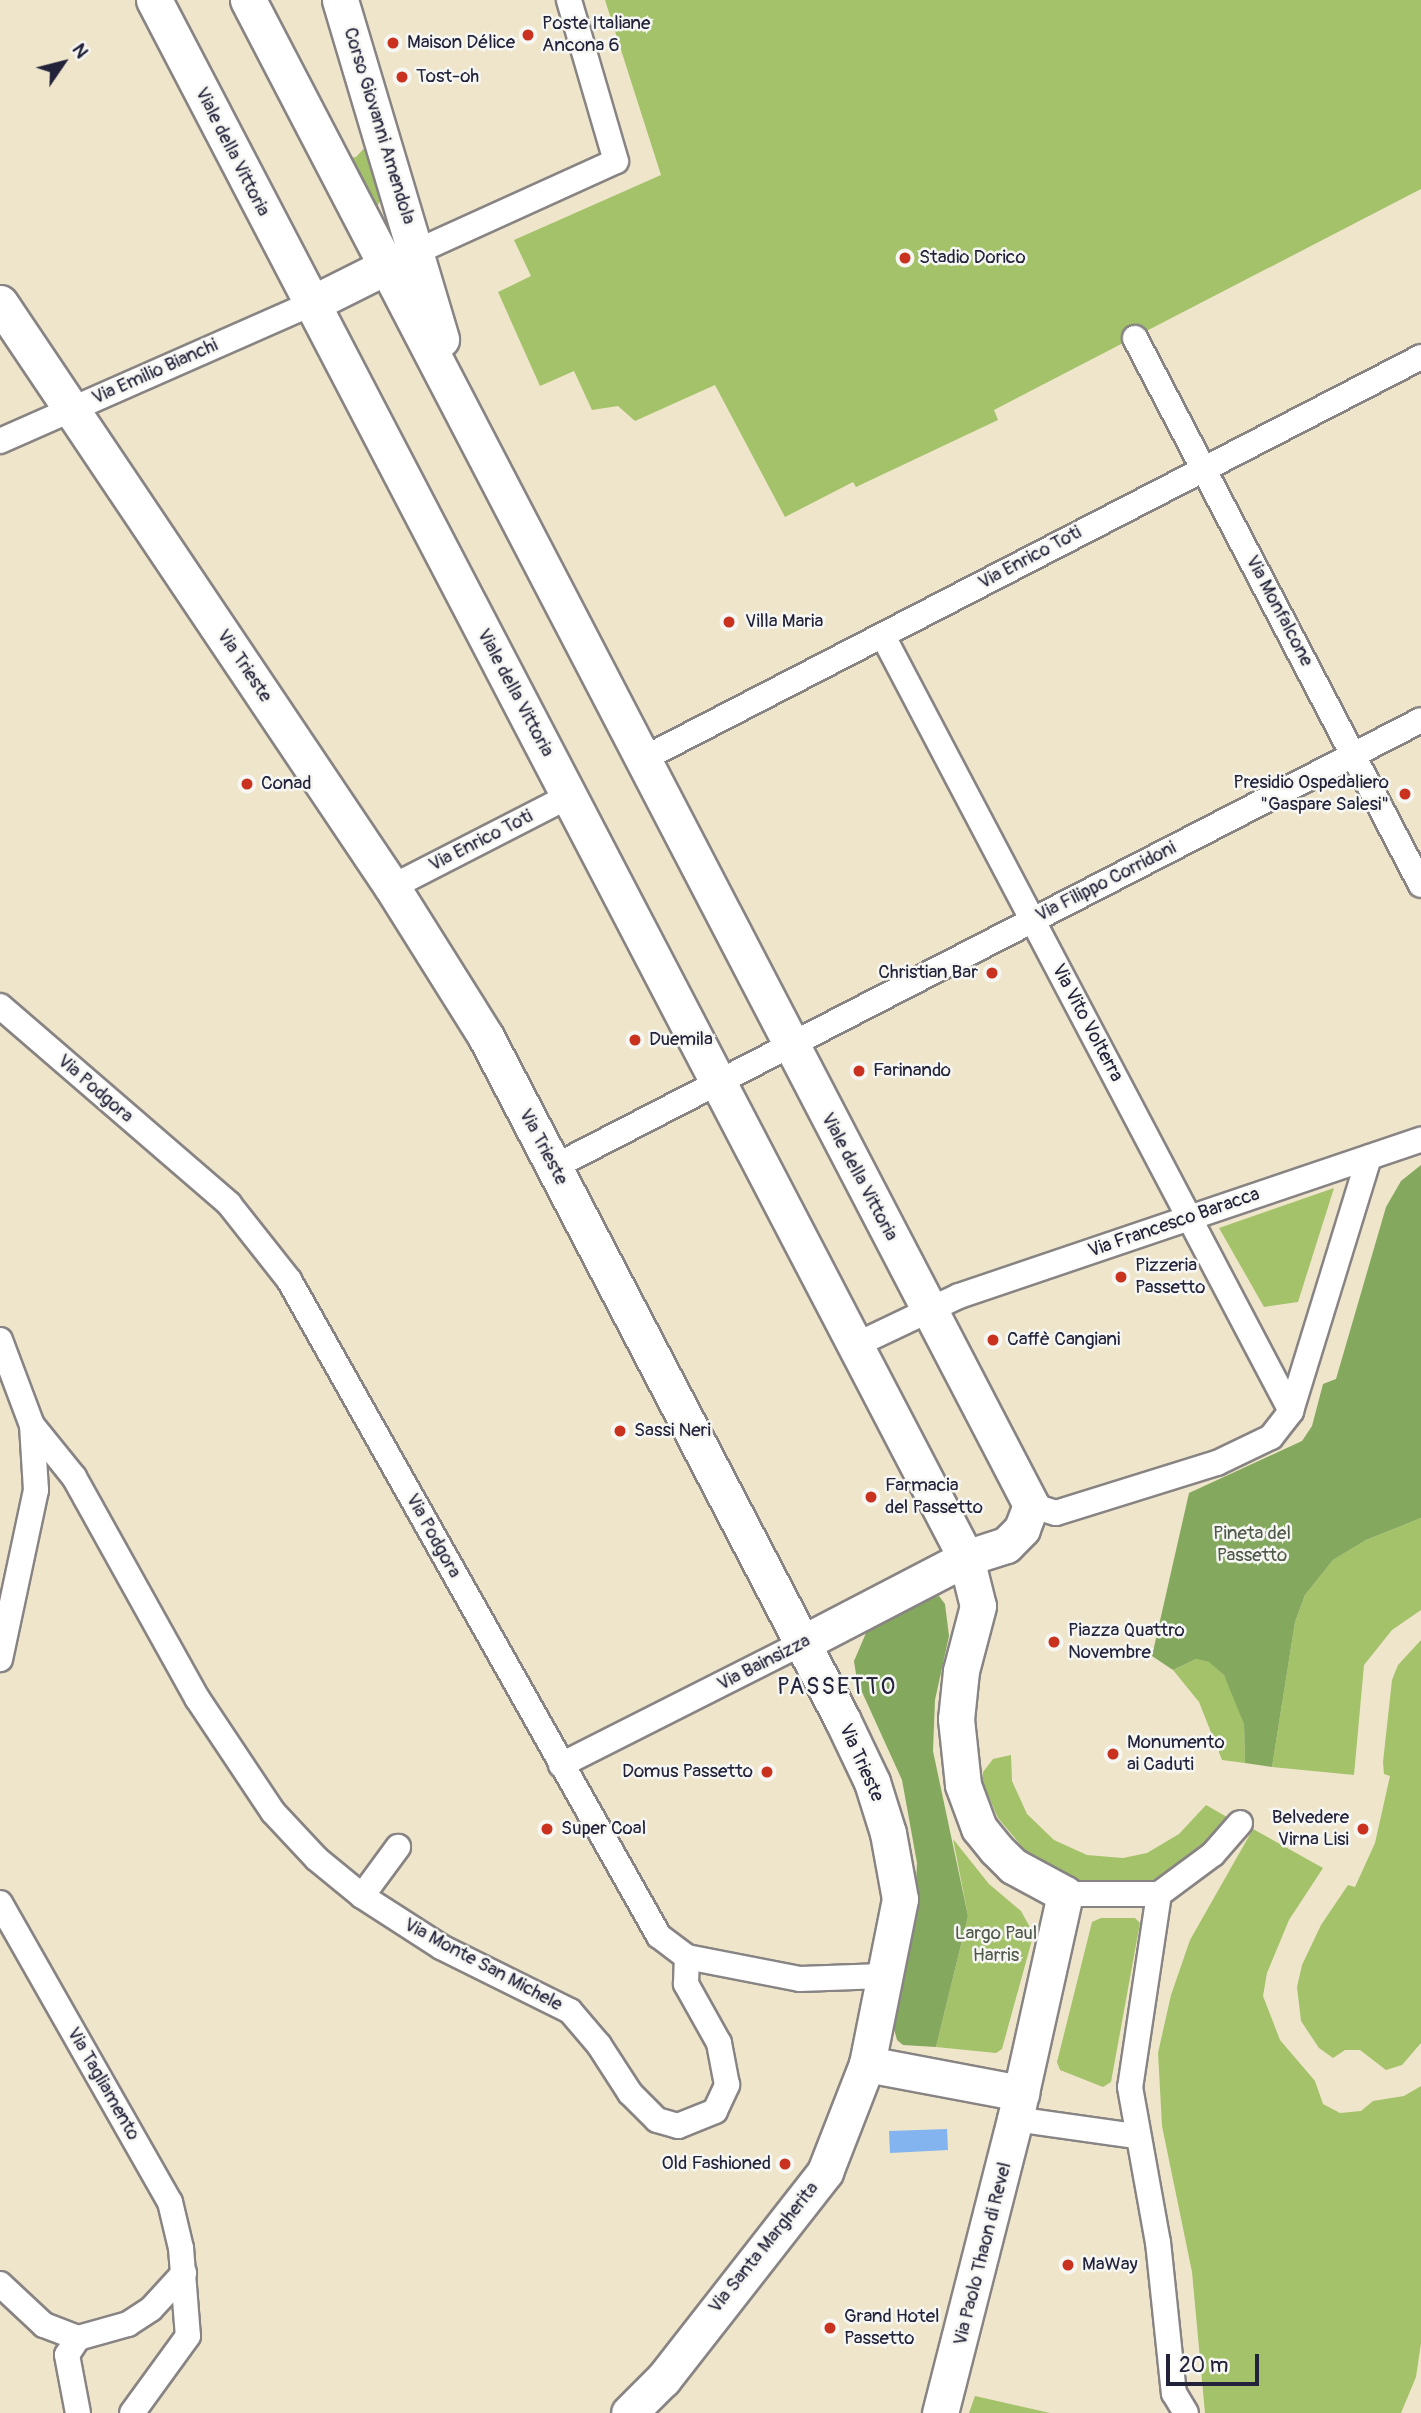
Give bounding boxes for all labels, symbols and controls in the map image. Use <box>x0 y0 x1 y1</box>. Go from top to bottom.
place label: Poste Italiane Ancona 6 <box>542 13 650 57</box>
street label: Corso Giovanni Amendola <box>338 25 420 227</box>
marker: Poste Italiane Ancona 6 <box>520 27 536 43</box>
north arrow <box>28 28 98 98</box>
place label: Maison Délice <box>407 32 515 54</box>
marker: Maison Délice <box>385 35 401 51</box>
text: N <box>67 39 94 63</box>
place label: Tost-oh <box>416 66 479 88</box>
marker: Tost-oh <box>394 69 410 85</box>
street label: Viale della Vittoria <box>190 84 274 220</box>
place label: Stadio Dorico <box>919 247 1026 269</box>
marker: Stadio Dorico <box>897 250 913 266</box>
street label: Via Emilio Bianchi <box>89 334 221 410</box>
street label: Via Enrico Toti <box>975 521 1085 595</box>
street label: Via Monfalcone <box>1240 552 1318 670</box>
place label: Villa Maria <box>745 611 823 633</box>
marker: Villa Maria <box>719 612 739 632</box>
street label: Via Trieste <box>211 625 277 707</box>
street label: Viale della Vittoria <box>472 625 558 761</box>
place label: Presidio Ospedaliero "Gaspare Salesi" <box>1233 772 1389 816</box>
place label: Conad <box>261 773 312 795</box>
marker: Conad <box>239 776 255 792</box>
marker: Presidio Ospedaliero "Gaspare Salesi" <box>1395 784 1415 804</box>
street label: Via Enrico Toti <box>425 805 537 877</box>
street label: Via Filippo Corridoni <box>1032 837 1180 927</box>
street label: Via Vito Volterra <box>1046 960 1128 1086</box>
place label: Christian Bar <box>878 962 978 984</box>
marker: Christian Bar <box>984 965 1000 981</box>
place label: Duemila <box>649 1029 713 1051</box>
marker: Duemila <box>627 1032 643 1048</box>
street label: Via Podgora <box>52 1050 138 1128</box>
place label: Farinando <box>873 1060 951 1082</box>
marker: Farinando <box>851 1063 867 1079</box>
street label: Via Trieste <box>514 1105 572 1189</box>
street label: Viale della Vittoria <box>816 1109 902 1245</box>
street label: Via Francesco Baracca <box>1085 1183 1263 1263</box>
place label: Pizzeria Passetto <box>1135 1255 1205 1299</box>
marker: Pizzeria Passetto <box>1113 1269 1129 1285</box>
place label: Caffè Cangiani <box>1007 1329 1120 1351</box>
marker: Caffè Cangiani <box>985 1332 1001 1348</box>
place label: Sassi Neri <box>634 1420 711 1442</box>
marker: Sassi Neri <box>612 1423 628 1439</box>
place label: Farmacia del Passetto <box>885 1475 983 1519</box>
marker: Farmacia del Passetto <box>863 1489 879 1505</box>
street label: Via Podgora <box>400 1490 466 1582</box>
park label: Pineta del Passetto <box>1213 1523 1291 1567</box>
place label: Piazza Quattro Novembre <box>1068 1620 1185 1664</box>
street label: Via Bainsizza <box>714 1630 814 1696</box>
marker: Piazza Quattro Novembre <box>1046 1634 1062 1650</box>
district label: PASSETTO <box>778 1673 896 1701</box>
street label: Via Trieste <box>834 1721 888 1805</box>
place label: Monumento ai Caduti <box>1127 1732 1225 1776</box>
marker: Monumento ai Caduti <box>1105 1746 1121 1762</box>
place label: Domus Passetto <box>622 1761 753 1783</box>
marker: Domus Passetto <box>759 1764 775 1780</box>
place label: Belvedere Virna Lisi <box>1272 1807 1349 1851</box>
place label: Super Coal <box>561 1818 646 1840</box>
marker: Super Coal <box>539 1821 555 1837</box>
marker: Belvedere Virna Lisi <box>1355 1821 1371 1837</box>
street label: Via Monte San Michele <box>400 1914 566 2016</box>
park label: Largo Paul Harris <box>955 1923 1037 1967</box>
street label: Via Tagliamento <box>61 2024 145 2144</box>
place label: Old Fashioned <box>661 2153 771 2175</box>
marker: Old Fashioned <box>777 2156 793 2172</box>
street label: Via Paolo Thaon di Revel <box>949 2160 1017 2348</box>
street label: Via Santa Margherita <box>704 2178 824 2318</box>
place label: MaWay <box>1082 2254 1138 2276</box>
marker: MaWay <box>1060 2257 1076 2273</box>
place label: Grand Hotel Passetto <box>844 2306 940 2350</box>
marker: Grand Hotel Passetto <box>822 2320 838 2336</box>
scale bar <box>1169 2340 1262 2384</box>
text: 20 m <box>1179 2352 1228 2379</box>

